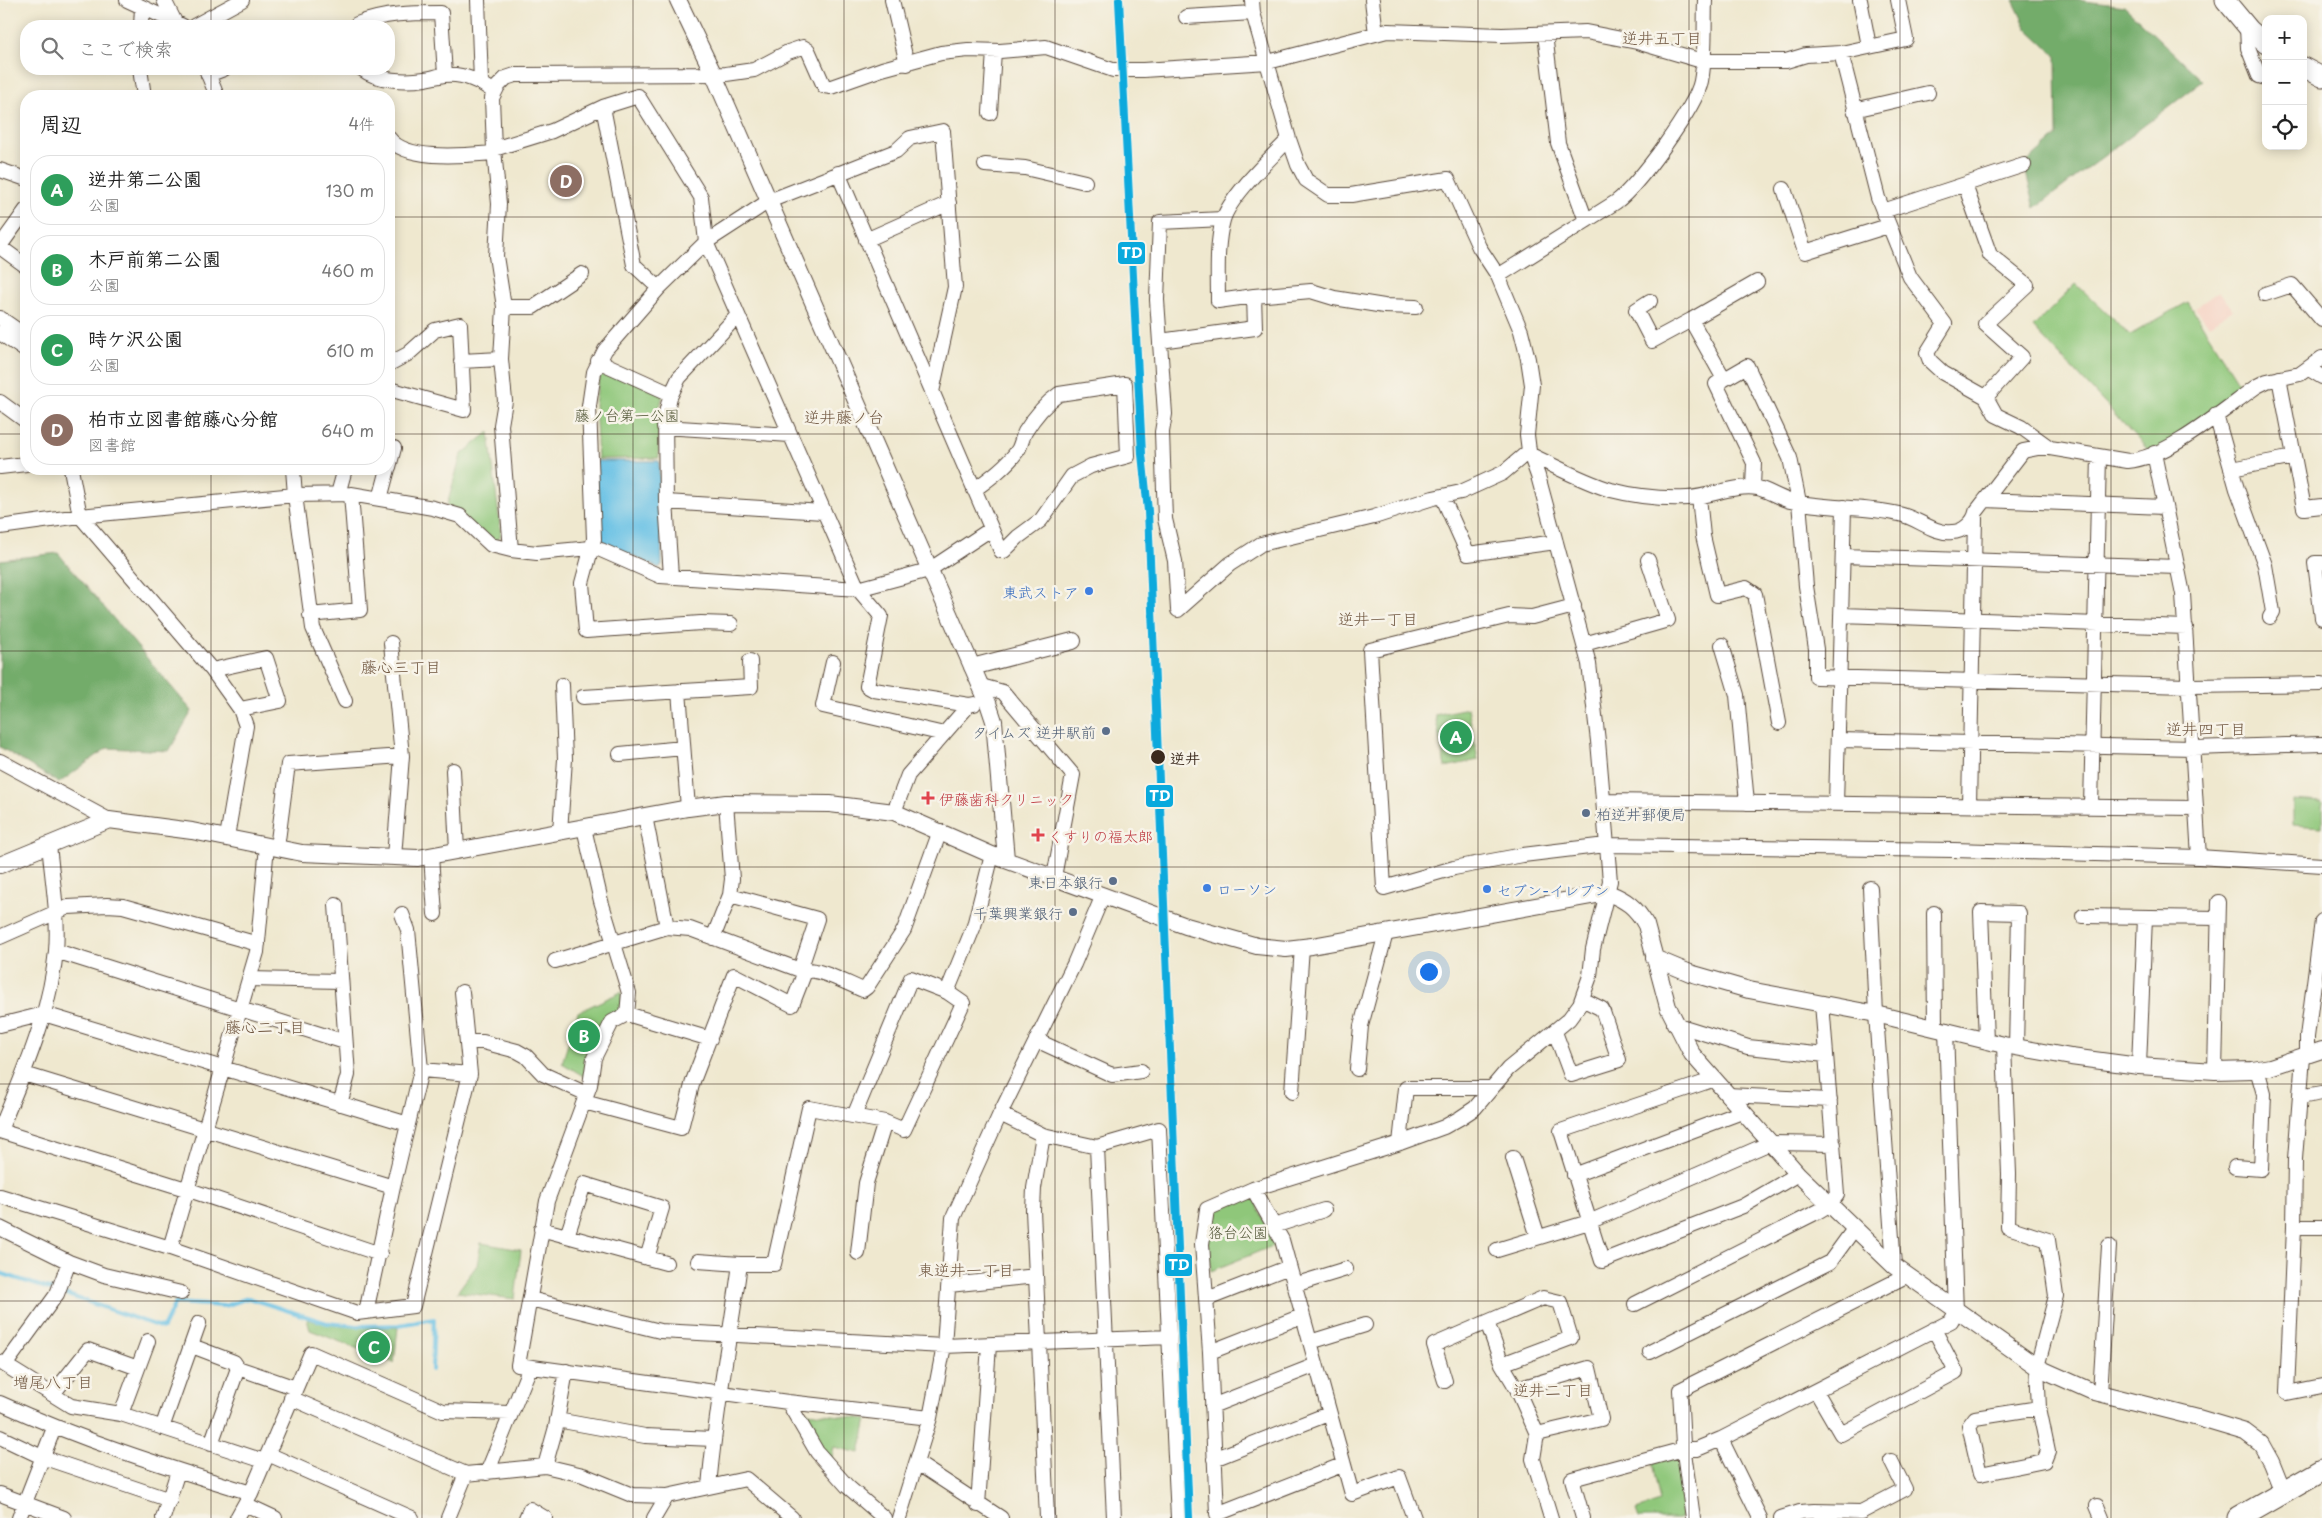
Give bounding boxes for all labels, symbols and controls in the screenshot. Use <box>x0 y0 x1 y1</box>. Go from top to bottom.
map controls <box>2262 15 2307 150</box>
button: + <box>2262 15 2307 60</box>
search box <box>20 20 395 75</box>
district label: 逆井五丁目 <box>1622 25 1702 49</box>
icon: search <box>38 34 66 62</box>
text: ここで検索 <box>78 34 173 62</box>
button: − <box>2262 60 2307 105</box>
button: locate <box>2262 105 2307 150</box>
text: 周辺 <box>40 107 82 139</box>
text: 4件 <box>348 111 375 135</box>
pin: D <box>550 162 582 200</box>
text: 逆井第二公園 <box>88 164 202 192</box>
text: A <box>51 178 63 202</box>
text: 130 m <box>326 178 374 202</box>
text: 公園 <box>88 192 120 216</box>
line badge: TD <box>1117 241 1146 265</box>
text: TD <box>1121 242 1143 263</box>
text: 木戸前第二公園 <box>88 244 221 272</box>
text: B <box>52 258 62 282</box>
text: 460 m <box>322 258 374 282</box>
text: 公園 <box>88 272 120 296</box>
text: 時ケ沢公園 <box>88 324 183 352</box>
text: C <box>51 338 63 362</box>
text: 610 m <box>326 338 374 362</box>
text: 公園 <box>88 352 120 376</box>
park label: 藤ノ台第一公園 <box>574 403 680 426</box>
text: 柏市立図書館藤心分館 <box>88 404 278 432</box>
district label: 逆井藤ノ台 <box>804 404 884 428</box>
text: D <box>51 418 63 442</box>
text: 640 m <box>321 418 374 442</box>
text: 図書館 <box>88 432 136 456</box>
place label: 東武ストア <box>1003 580 1079 603</box>
marker: 東武ストア <box>1083 585 1095 597</box>
district label: 逆井一丁目 <box>1338 606 1418 630</box>
district label: 藤心三丁目 <box>361 654 441 678</box>
district label: 逆井四丁目 <box>2166 716 2246 740</box>
pin: A <box>1440 718 1472 756</box>
place label: タイムズ 逆井駅前 <box>972 720 1096 743</box>
marker: タイムズ 逆井駅前 <box>1100 725 1112 737</box>
place label: 逆井 <box>1170 746 1200 769</box>
marker: 逆井 <box>1149 748 1167 766</box>
line badge: TD <box>1145 784 1174 808</box>
text: TD <box>1149 785 1171 806</box>
place label: 伊藤歯科クリニック <box>939 787 1074 810</box>
marker: 伊藤歯科クリニック <box>921 791 935 805</box>
place label: 柏逆井郵便局 <box>1596 802 1686 825</box>
marker: 柏逆井郵便局 <box>1580 807 1592 819</box>
place label: くすりの福太郎 <box>1048 824 1153 847</box>
marker: くすりの福太郎 <box>1032 829 1044 841</box>
place label: 東日本銀行 <box>1028 870 1103 893</box>
marker: 東日本銀行 <box>1107 875 1119 887</box>
place label: ローソン <box>1217 877 1277 900</box>
place label: セブン-イレブン <box>1497 878 1609 901</box>
marker: ローソン <box>1201 882 1213 894</box>
marker: セブン-イレブン <box>1481 883 1493 895</box>
place label: 千葉興業銀行 <box>973 901 1063 924</box>
marker: 千葉興業銀行 <box>1067 906 1079 918</box>
your location <box>1416 959 1442 985</box>
district label: 藤心二丁目 <box>225 1014 305 1038</box>
pin: B <box>568 1017 600 1055</box>
park label: 狢台公園 <box>1208 1220 1268 1243</box>
line badge: TD <box>1164 1253 1193 1277</box>
text: TD <box>1168 1254 1190 1275</box>
district label: 東逆井一丁目 <box>918 1257 1014 1281</box>
pin: C <box>358 1328 390 1366</box>
district label: 増尾八丁目 <box>13 1369 93 1393</box>
district label: 逆井二丁目 <box>1513 1377 1593 1401</box>

